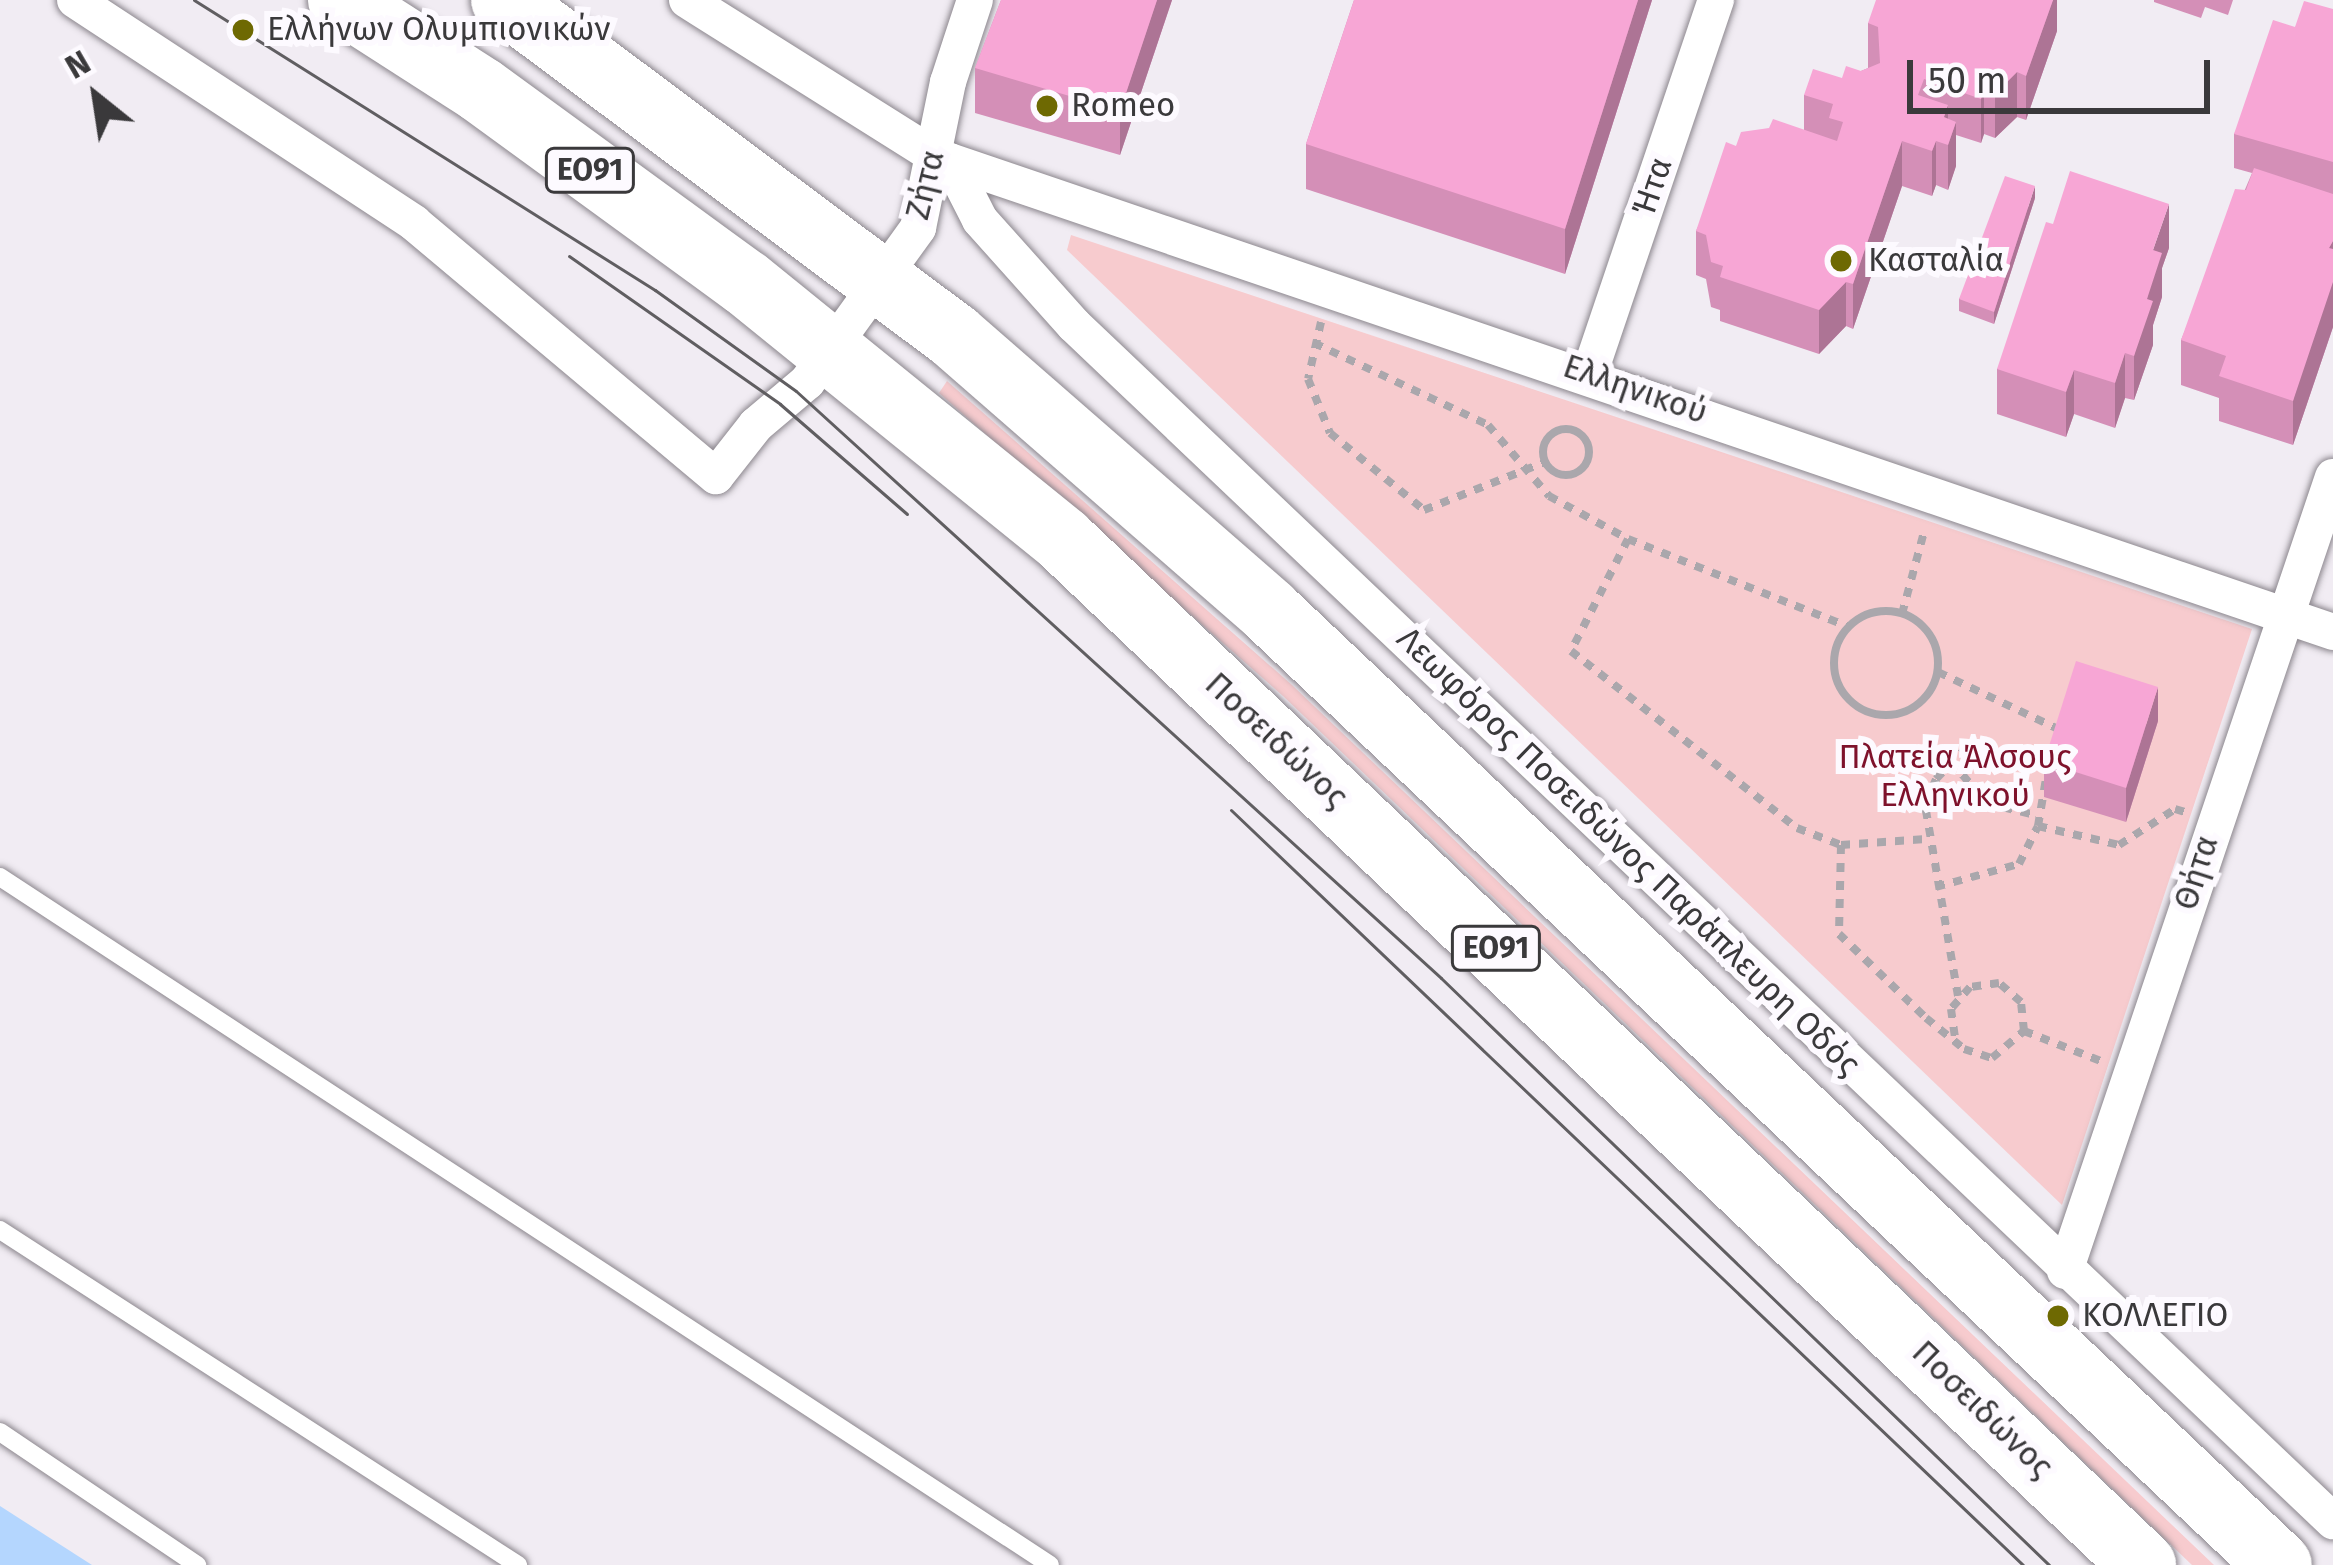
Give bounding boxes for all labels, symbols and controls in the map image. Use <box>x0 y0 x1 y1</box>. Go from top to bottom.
place label: Ελλήνων Ολυμπιονικών <box>267 10 610 50</box>
marker: Ελλήνων Ολυμπιονικών <box>230 17 256 43</box>
north arrow <box>36 36 156 156</box>
scale bar <box>1913 36 2216 110</box>
text: N <box>59 42 97 88</box>
text: 50 m <box>1928 59 2007 103</box>
place label: Romeo <box>1071 86 1175 126</box>
marker: Romeo <box>1034 93 1060 119</box>
road number: ΕΟ91 <box>542 146 638 194</box>
street label: Ζήτα <box>898 146 954 224</box>
street label: Ήτα <box>1625 152 1681 222</box>
place label: Κασταλία <box>1868 241 2004 281</box>
marker: Κασταλία <box>1825 245 1857 277</box>
street label: Ελληνικού <box>1558 347 1712 433</box>
street label: Λεωφόρος Ποσειδώνος Παράπλευρη Οδός <box>1388 619 1868 1085</box>
street label: Ποσειδώνος <box>1196 665 1356 817</box>
park label: Πλατεία Άλσους Ελληνικού <box>1839 738 2071 816</box>
street label: Θήτα <box>2166 831 2228 915</box>
road number: ΕΟ91 <box>1448 924 1544 972</box>
place label: ΚΟΛΛΕΓΙΟ <box>2082 1296 2228 1336</box>
marker: ΚΟΛΛΕΓΙΟ <box>2045 1303 2071 1329</box>
street label: Ποσειδώνος <box>1903 1333 2061 1487</box>

